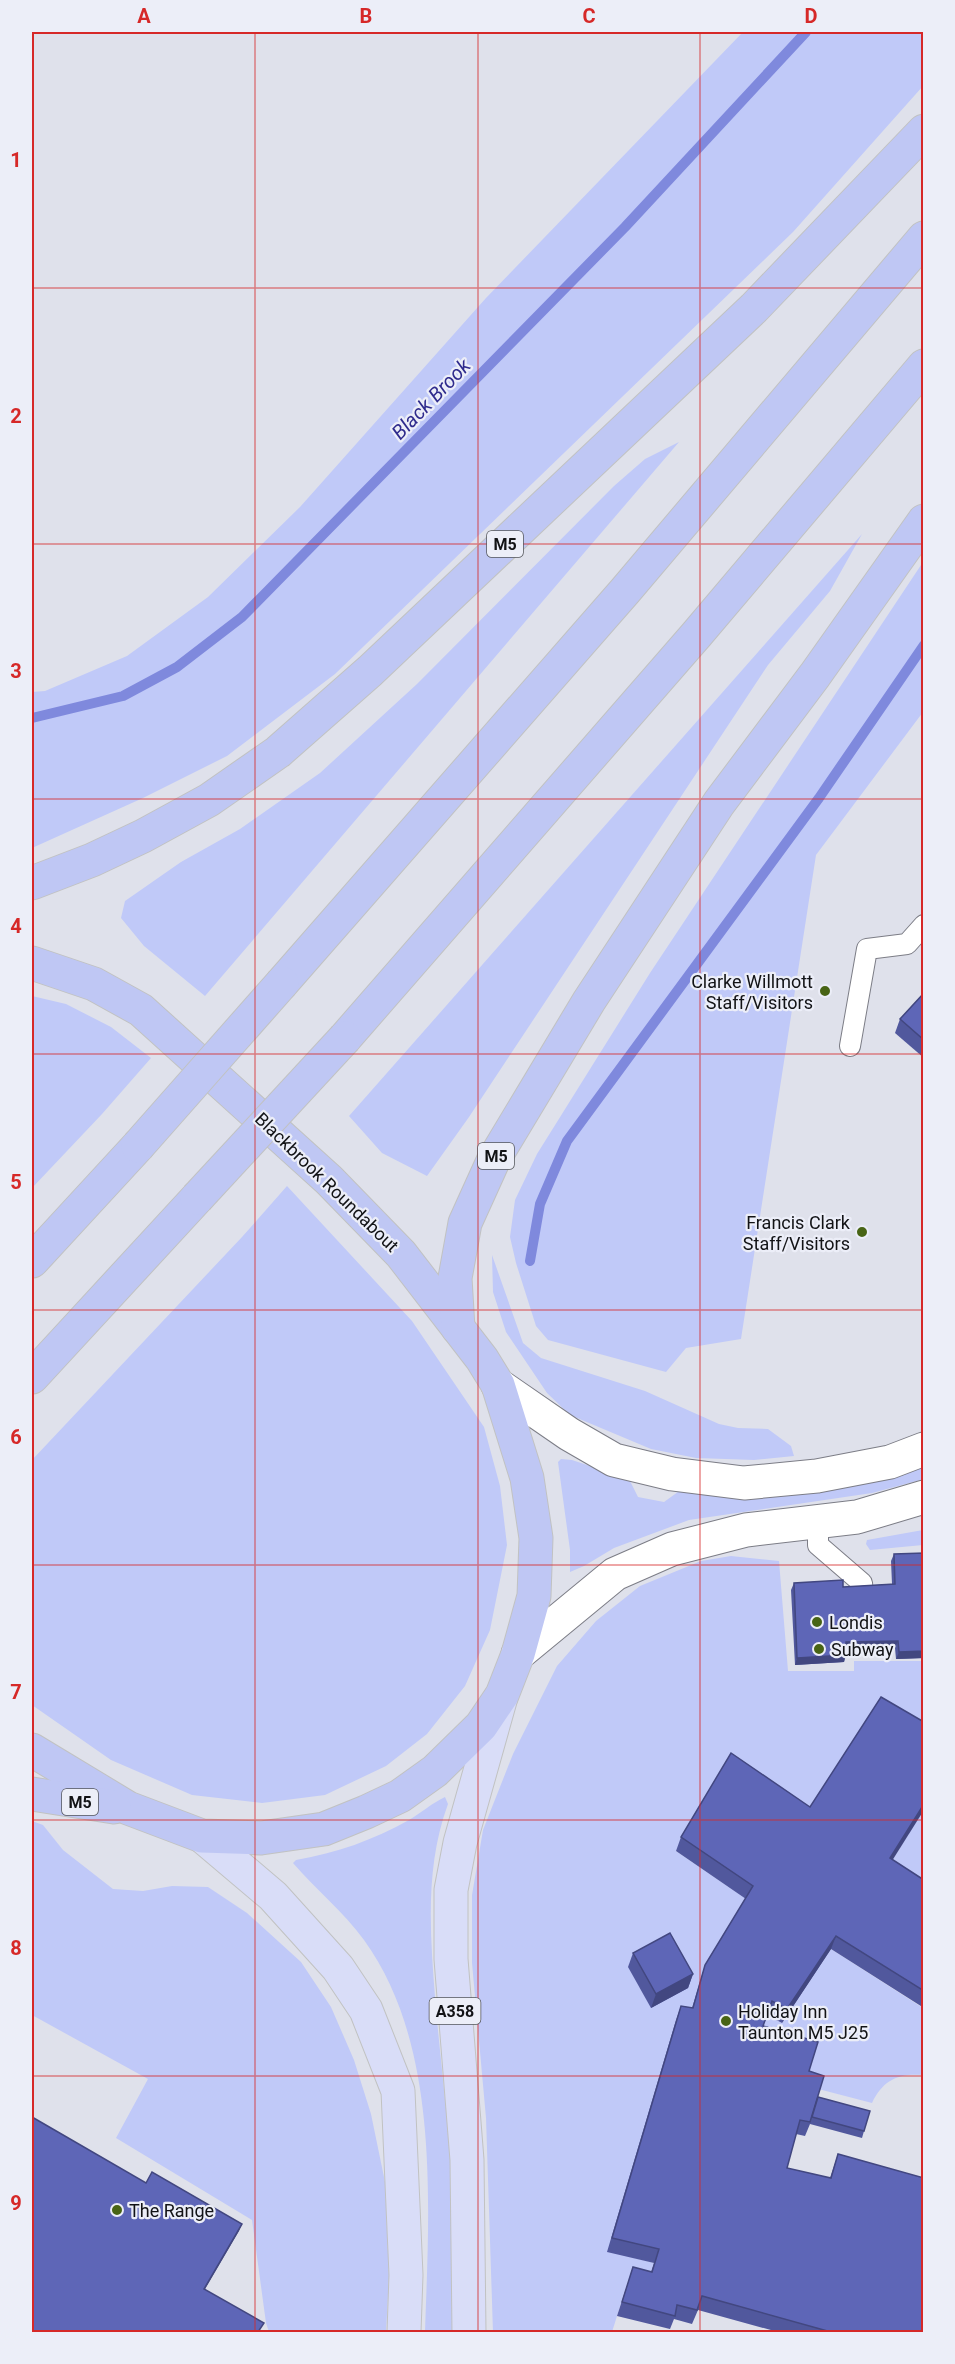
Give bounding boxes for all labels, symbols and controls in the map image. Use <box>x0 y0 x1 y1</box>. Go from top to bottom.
text: A <box>137 4 151 28</box>
text: B <box>360 4 372 28</box>
text: C <box>582 4 596 28</box>
text: D <box>805 4 818 28</box>
text: 1 <box>10 148 22 172</box>
water label: Black Brook <box>387 353 476 444</box>
text: 2 <box>10 404 22 428</box>
road number: M5 <box>487 531 523 557</box>
text: 3 <box>10 659 22 683</box>
text: 4 <box>10 914 22 938</box>
place label: Clarke Willmott Staff/Visitors <box>691 971 813 1013</box>
marker: Clarke Willmott Staff/Visitors <box>818 984 832 998</box>
street label: Blackbrook Roundabout <box>251 1108 403 1256</box>
road number: M5 <box>478 1143 514 1169</box>
text: 5 <box>10 1170 22 1194</box>
place label: Francis Clark Staff/Visitors <box>743 1212 851 1254</box>
marker: Francis Clark Staff/Visitors <box>855 1225 869 1239</box>
text: 6 <box>10 1425 22 1449</box>
place label: Londis <box>829 1612 883 1633</box>
marker: Londis <box>810 1615 824 1629</box>
place label: Subway <box>831 1639 894 1660</box>
marker: Subway <box>812 1642 826 1656</box>
text: 7 <box>10 1680 22 1704</box>
road number: M5 <box>62 1789 98 1815</box>
text: 8 <box>10 1936 22 1960</box>
road number: A358 <box>430 1998 480 2024</box>
place label: Holiday Inn Taunton M5 J25 <box>738 2001 868 2043</box>
marker: Holiday Inn Taunton M5 J25 <box>719 2014 733 2028</box>
text: 9 <box>10 2191 22 2215</box>
place label: The Range <box>129 2200 214 2221</box>
marker: The Range <box>110 2203 124 2217</box>

